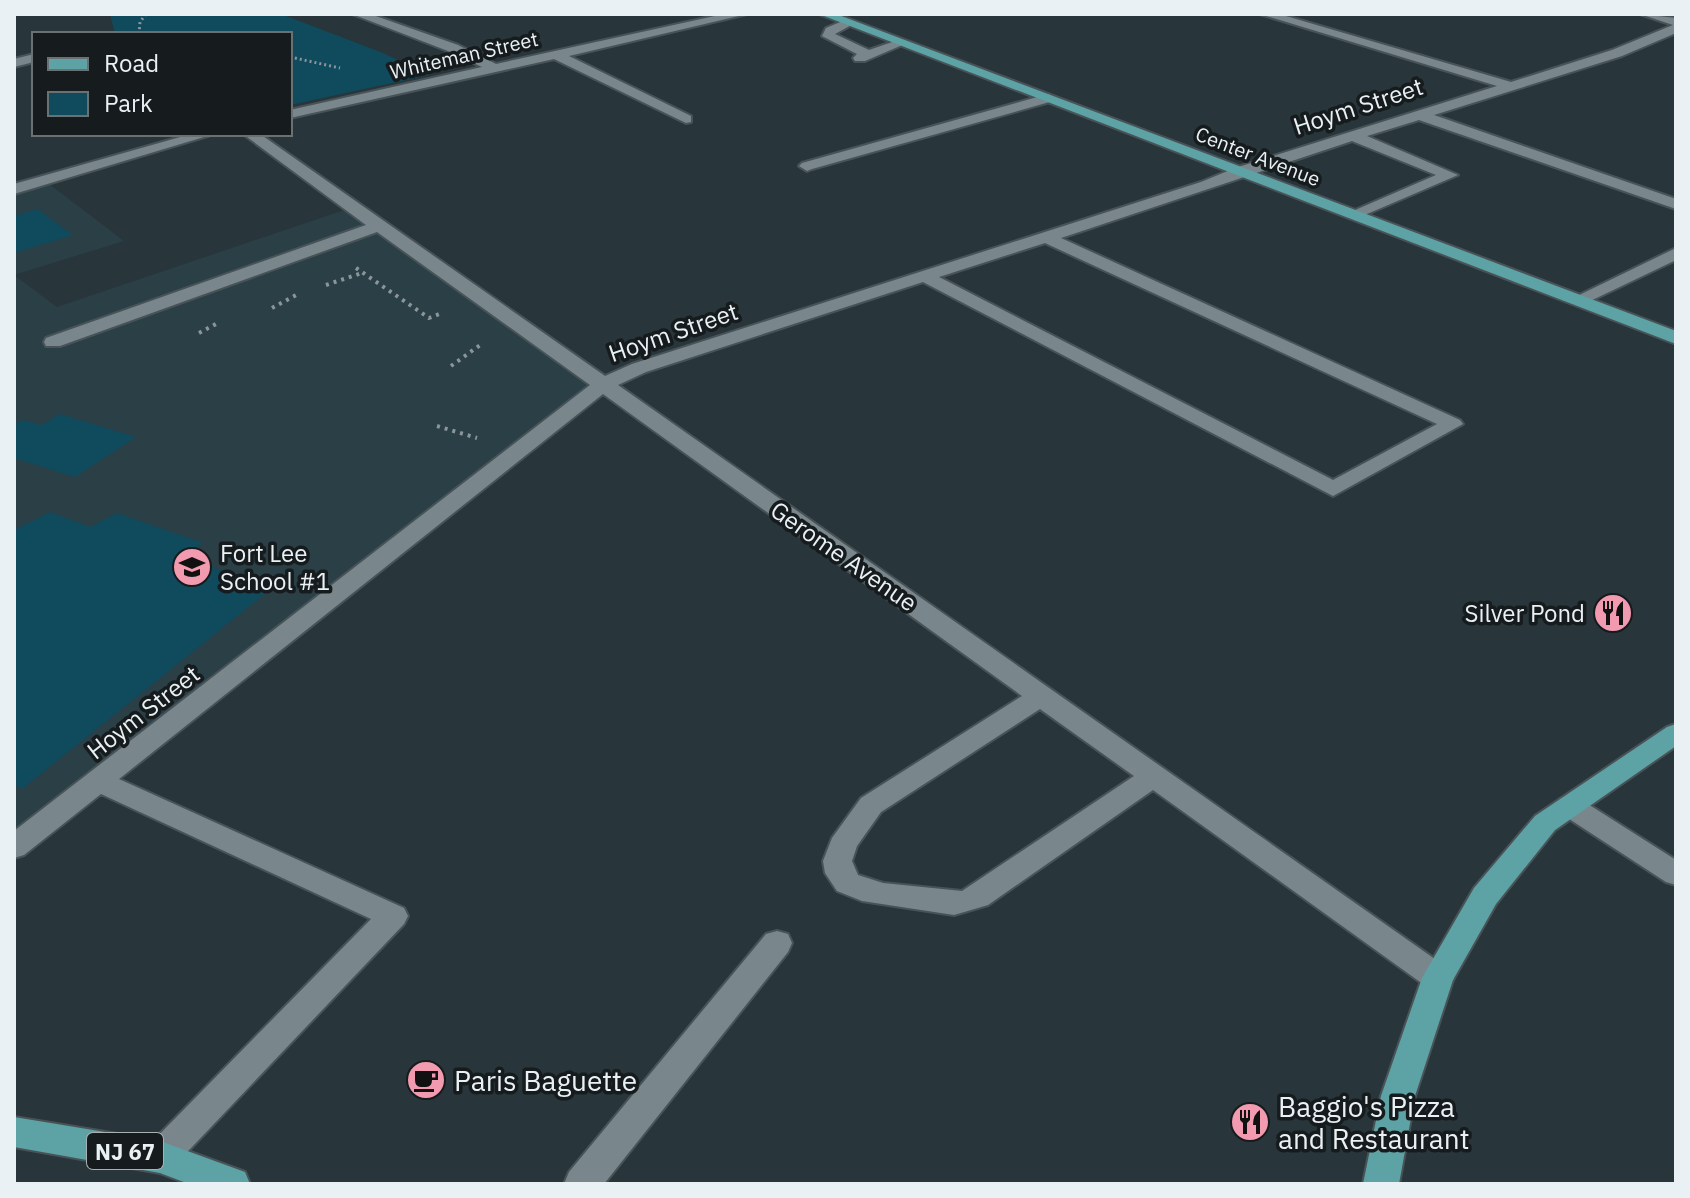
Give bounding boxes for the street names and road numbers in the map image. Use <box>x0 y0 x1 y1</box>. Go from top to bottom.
street label: Whiteman Street <box>387 25 541 85</box>
street label: Hoym Street <box>1289 70 1427 142</box>
street label: Center Avenue <box>1192 120 1324 192</box>
street label: Hoym Street <box>604 295 742 369</box>
street label: Gerome Avenue <box>764 494 924 618</box>
street label: Hoym Street <box>80 658 206 766</box>
road number: NJ 67 <box>87 1133 163 1169</box>

